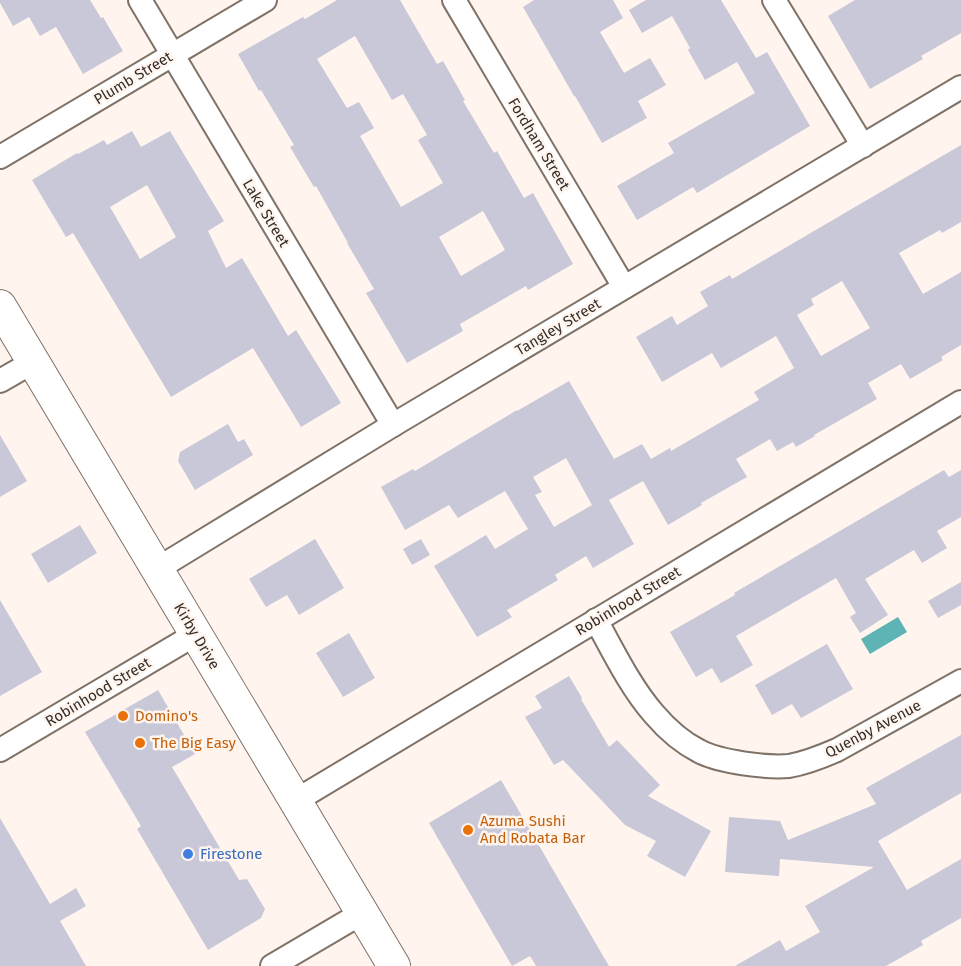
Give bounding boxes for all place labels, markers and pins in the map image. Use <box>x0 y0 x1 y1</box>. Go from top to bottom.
place label: Domino's <box>135 707 198 725</box>
marker: Domino's <box>116 709 130 723</box>
place label: The Big Easy <box>152 734 236 752</box>
marker: The Big Easy <box>133 736 147 750</box>
place label: Azuma Sushi And Robata Bar <box>480 812 586 847</box>
marker: Azuma Sushi And Robata Bar <box>461 823 475 837</box>
place label: Firestone <box>200 845 263 863</box>
marker: Firestone <box>181 847 195 861</box>

